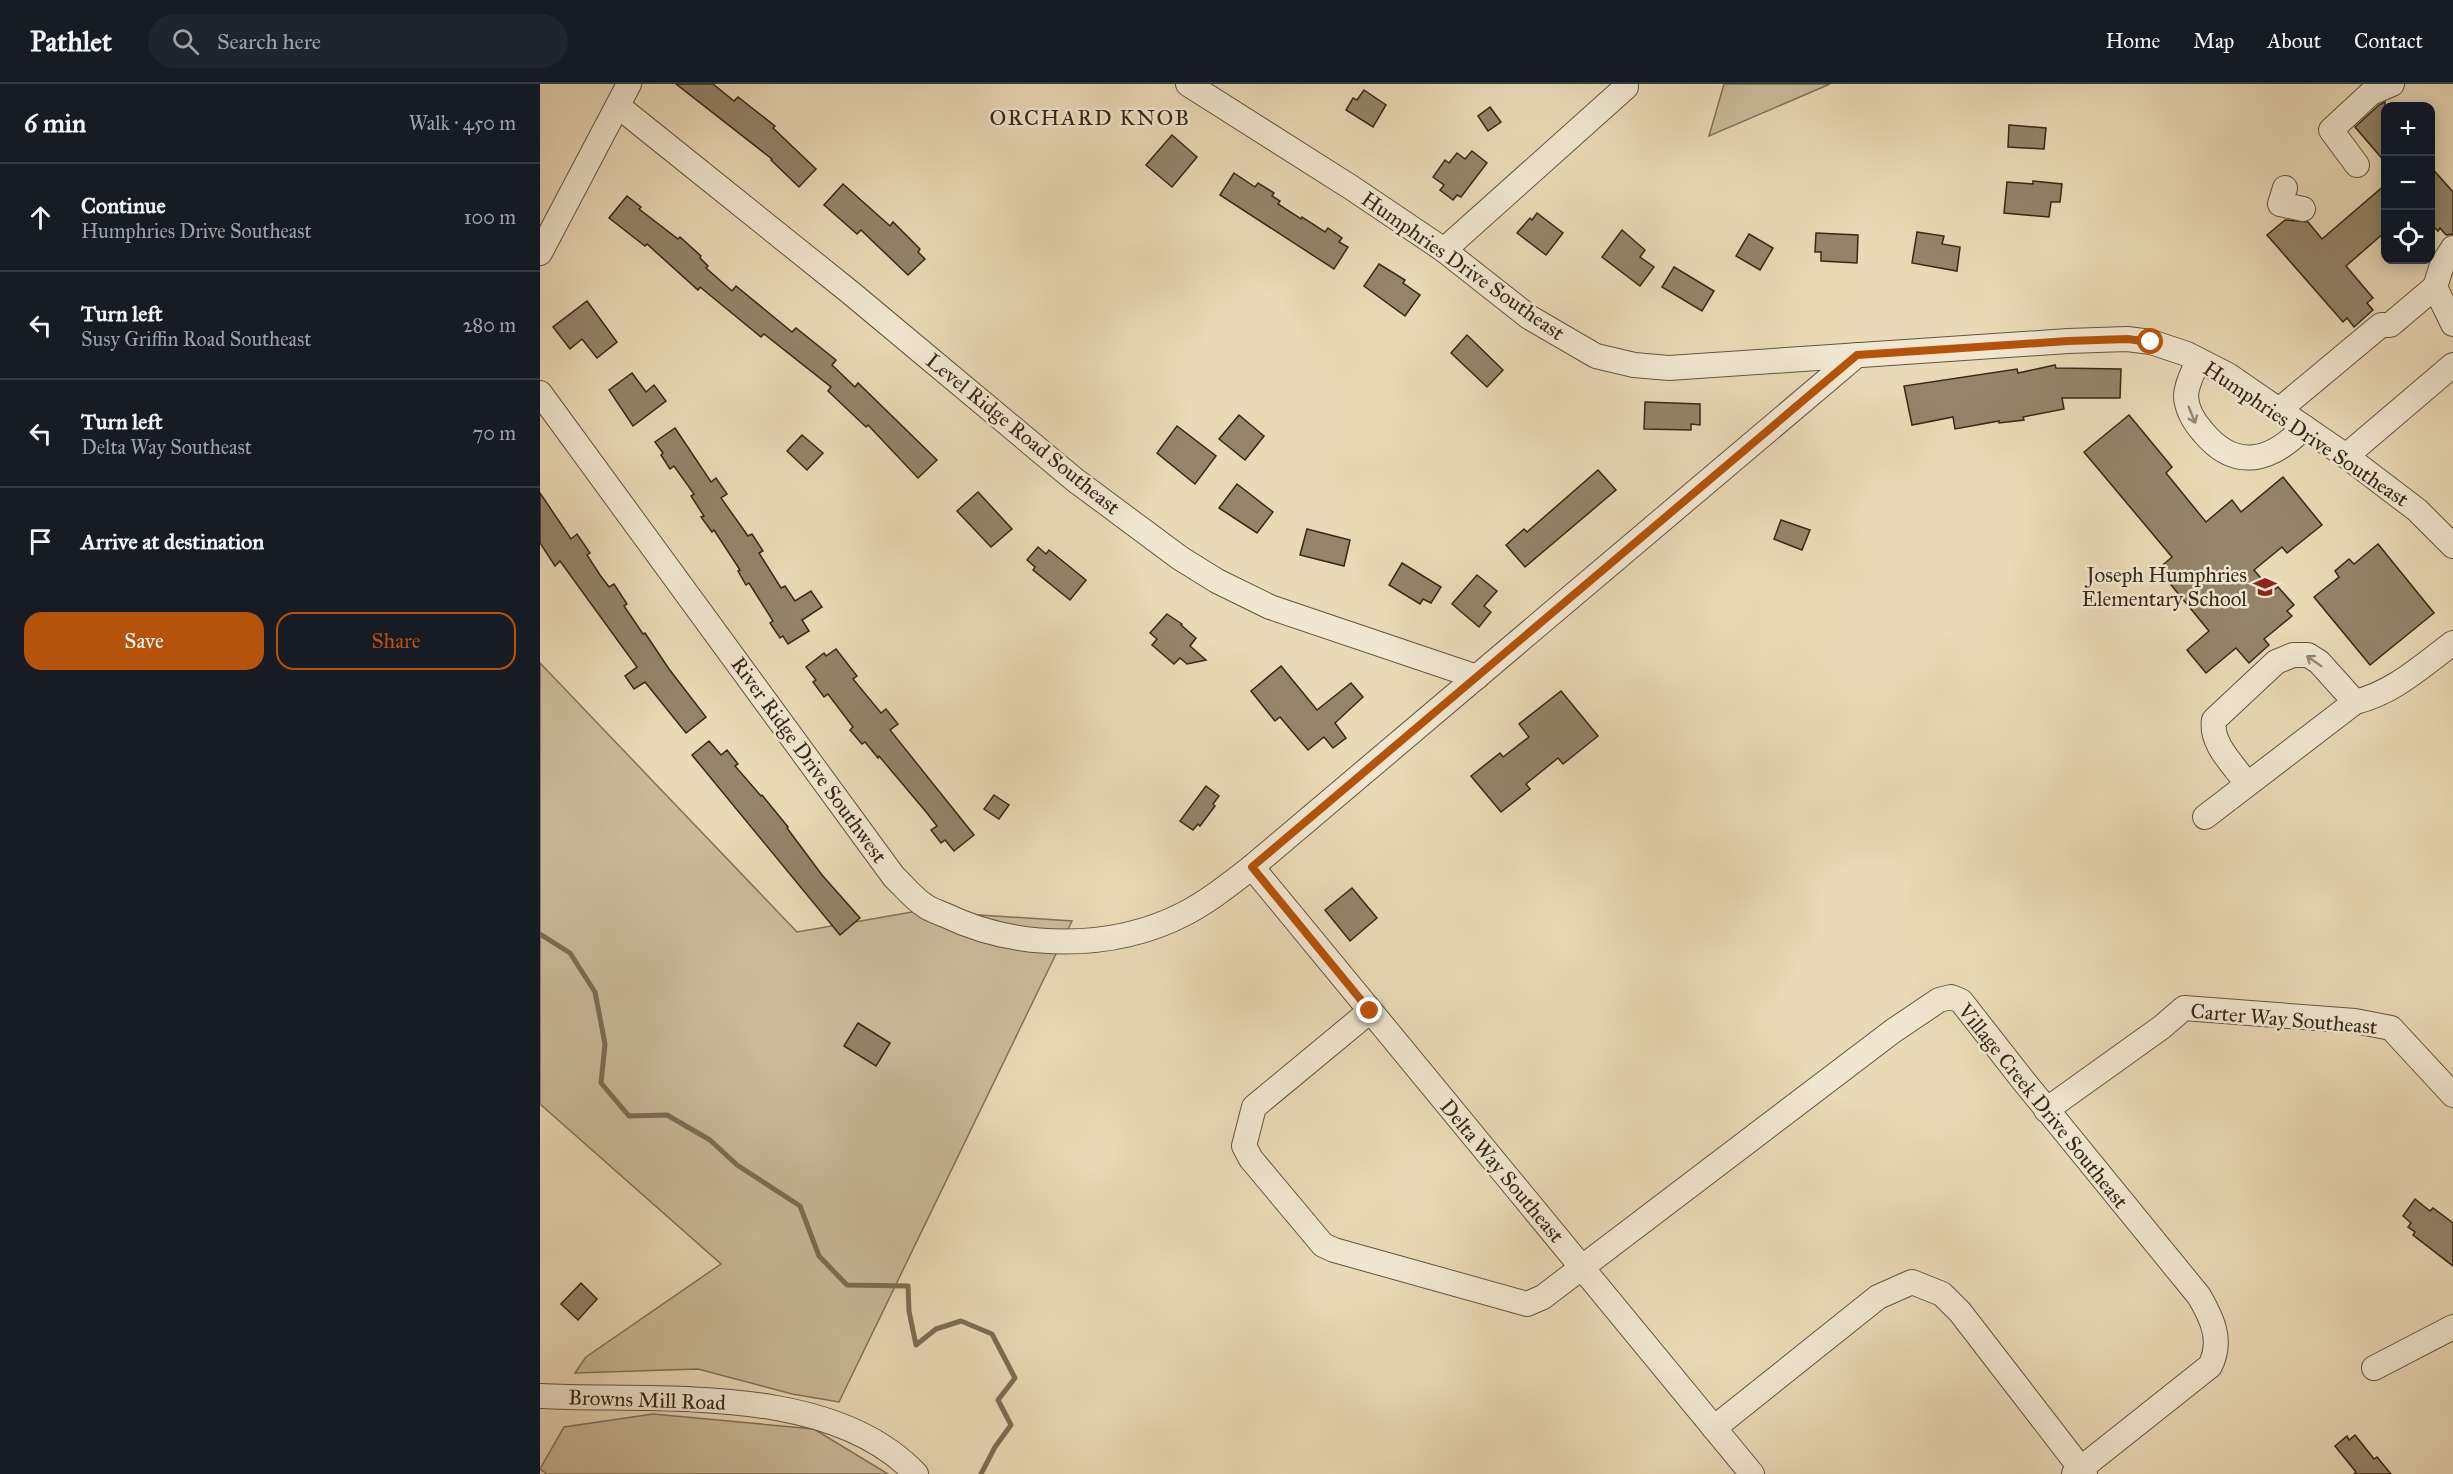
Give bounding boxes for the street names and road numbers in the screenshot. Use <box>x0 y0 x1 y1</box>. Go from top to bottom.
street label: Humphries Drive Southeast <box>1356 186 1570 346</box>
street label: Level Ridge Road Southeast <box>921 348 1126 521</box>
street label: Humphries Drive Southeast <box>2198 356 2414 513</box>
street label: River Ridge Drive Southwest <box>725 652 893 869</box>
street label: Village Creek Drive Southeast <box>1952 997 2134 1214</box>
street label: Carter Way Southeast <box>2190 998 2379 1040</box>
street label: Delta Way Southeast <box>1434 1094 1570 1249</box>
street label: Browns Mill Road <box>568 1384 727 1416</box>

